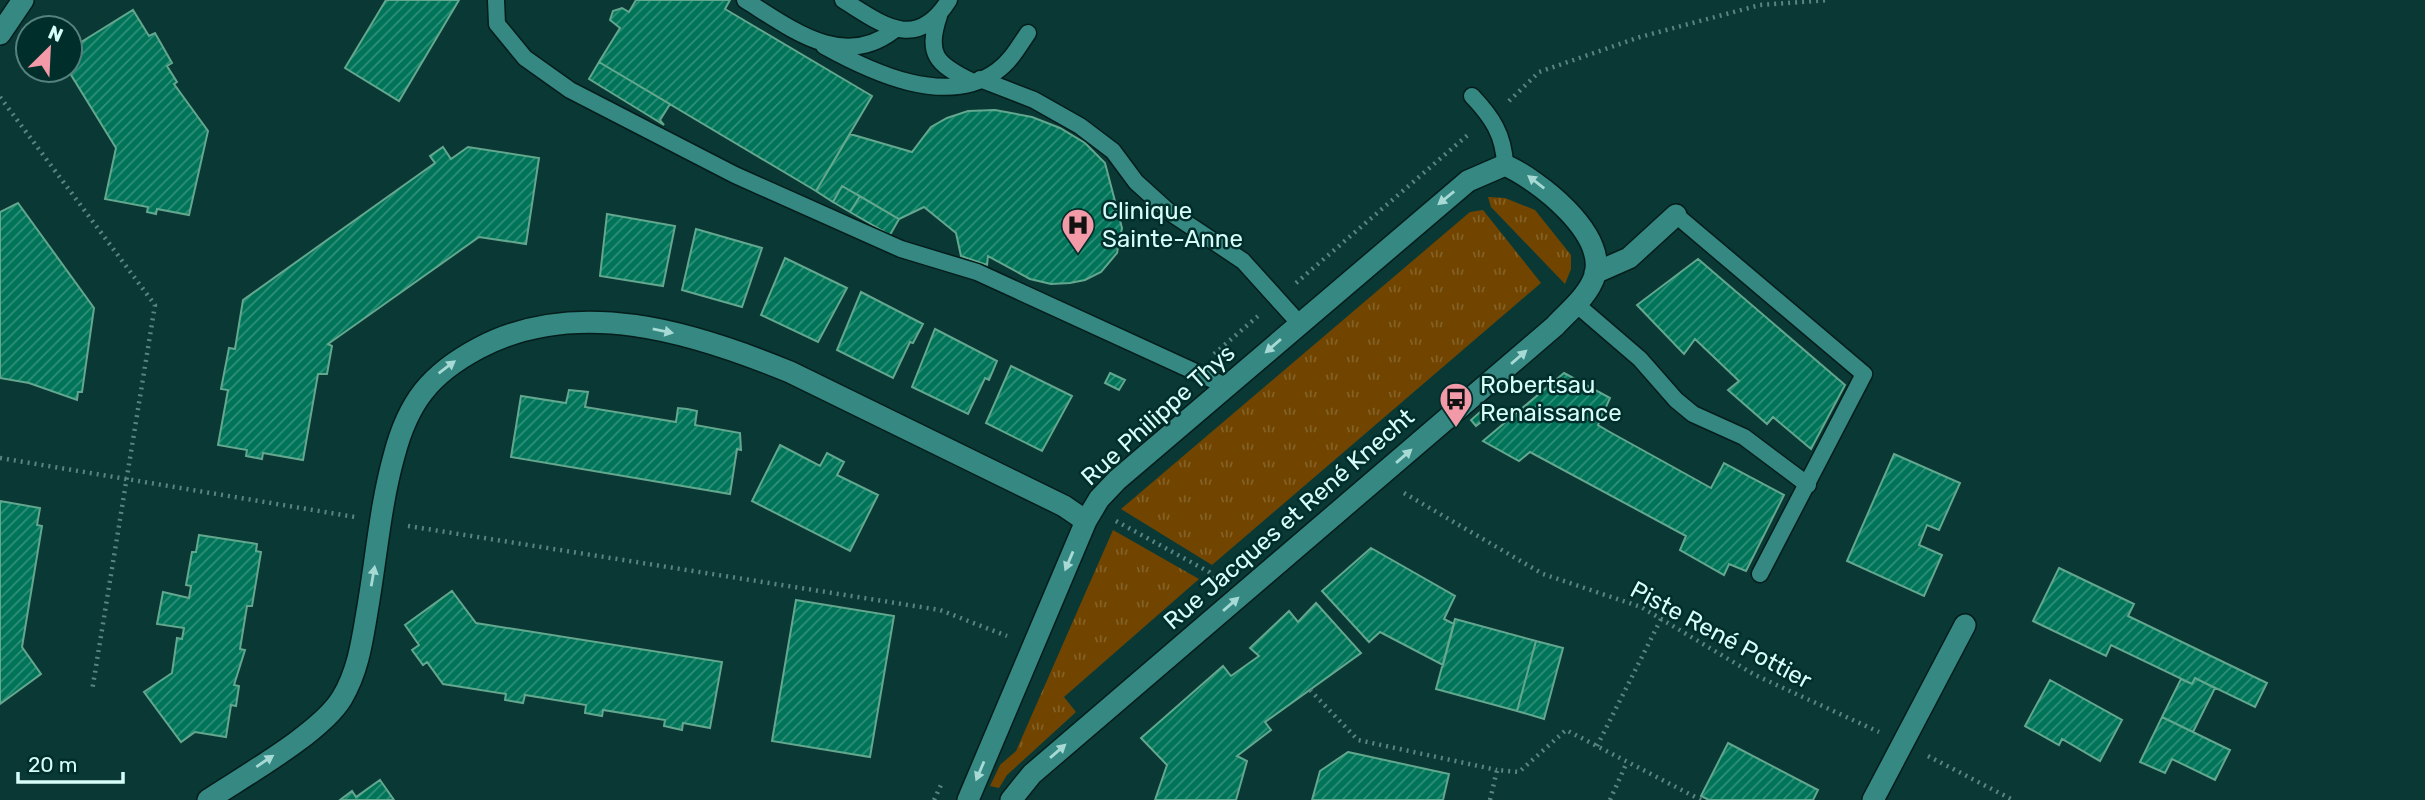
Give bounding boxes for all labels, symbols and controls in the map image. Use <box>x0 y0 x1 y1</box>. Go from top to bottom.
north arrow <box>14 14 84 84</box>
text: N <box>45 21 67 47</box>
one-way arrow <box>1528 175 1546 190</box>
one-way arrow <box>1437 190 1455 205</box>
place label: Clinique Sainte-Anne <box>1102 197 1243 253</box>
hospital icon: Clinique Sainte-Anne <box>1059 206 1097 255</box>
one-way arrow <box>652 325 674 336</box>
one-way arrow <box>1265 338 1282 353</box>
street label: Rue Philippe Thys <box>1075 339 1241 491</box>
one-way arrow <box>1511 350 1528 365</box>
one-way arrow <box>437 360 455 375</box>
place label: Robertsau Renaissance <box>1480 371 1622 427</box>
bus stop icon: Robertsau Renaissance <box>1437 380 1475 429</box>
street label: Rue Jacques et René Knecht <box>1158 403 1420 635</box>
one-way arrow <box>1395 448 1413 464</box>
one-way arrow <box>1063 551 1075 571</box>
one-way arrow <box>368 565 379 587</box>
street label: Piste René Pottier <box>1626 575 1816 695</box>
one-way arrow <box>1222 596 1240 612</box>
scale bar <box>18 740 122 784</box>
one-way arrow <box>1049 743 1067 759</box>
text: 20 m <box>28 752 77 777</box>
one-way arrow <box>255 755 274 768</box>
one-way arrow <box>974 760 985 781</box>

